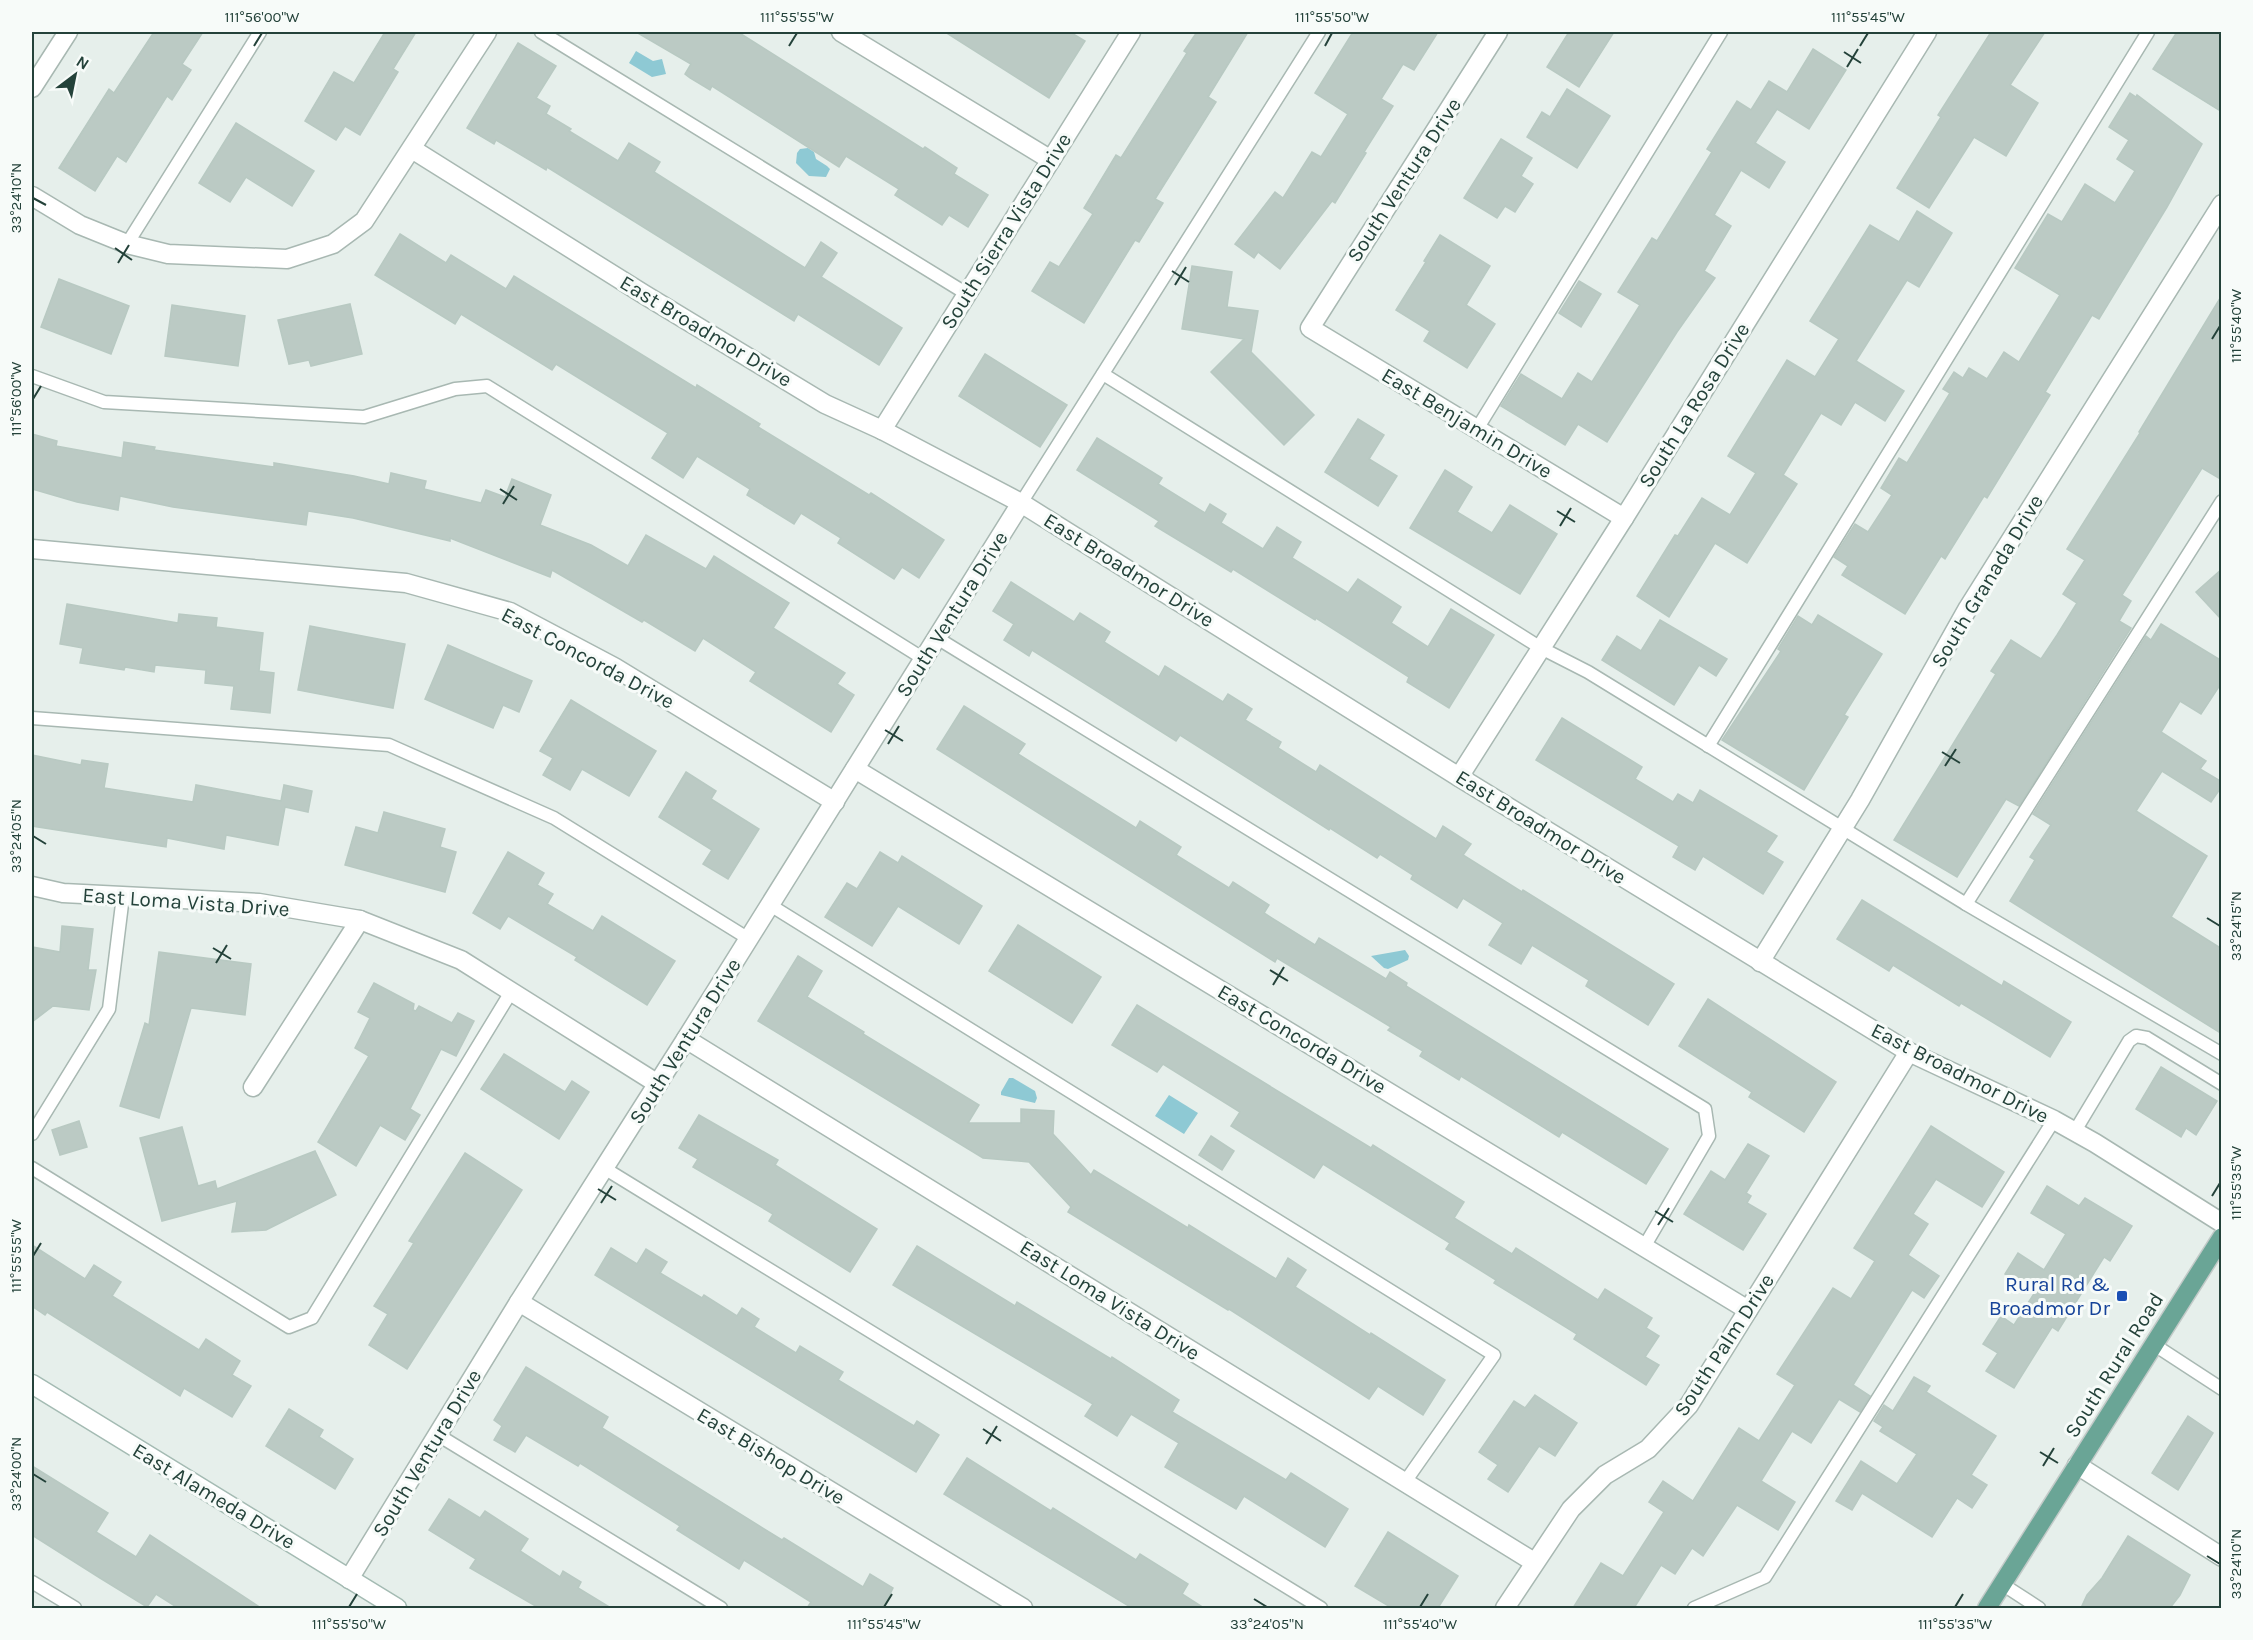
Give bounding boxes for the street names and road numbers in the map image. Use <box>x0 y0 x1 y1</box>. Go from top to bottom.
street label: South Ventura Drive <box>1342 93 1466 267</box>
street label: South Sierra Vista Drive <box>936 129 1076 333</box>
street label: East Broadmor Drive <box>616 270 796 392</box>
street label: South La Rosa Drive <box>1634 318 1754 492</box>
street label: East Benjamin Drive <box>1377 363 1557 483</box>
street label: South Granada Drive <box>1926 490 2048 672</box>
street label: East Broadmor Drive <box>1039 508 1219 632</box>
street label: South Ventura Drive <box>891 527 1013 701</box>
street label: East Concorda Drive <box>497 602 679 714</box>
street label: East Broadmor Drive <box>1451 765 1631 889</box>
street label: East Loma Vista Drive <box>82 883 290 921</box>
street label: South Ventura Drive <box>624 954 746 1128</box>
street label: East Concorda Drive <box>1213 979 1391 1099</box>
street label: East Broadmor Drive <box>1867 1018 2053 1128</box>
street label: East Loma Vista Drive <box>1016 1235 1204 1365</box>
street label: South Palm Drive <box>1669 1269 1779 1421</box>
street label: South Rural Road <box>2060 1288 2168 1442</box>
street label: South Ventura Drive <box>368 1365 486 1541</box>
street label: East Bishop Drive <box>693 1402 849 1510</box>
street label: East Alameda Drive <box>128 1438 300 1554</box>

